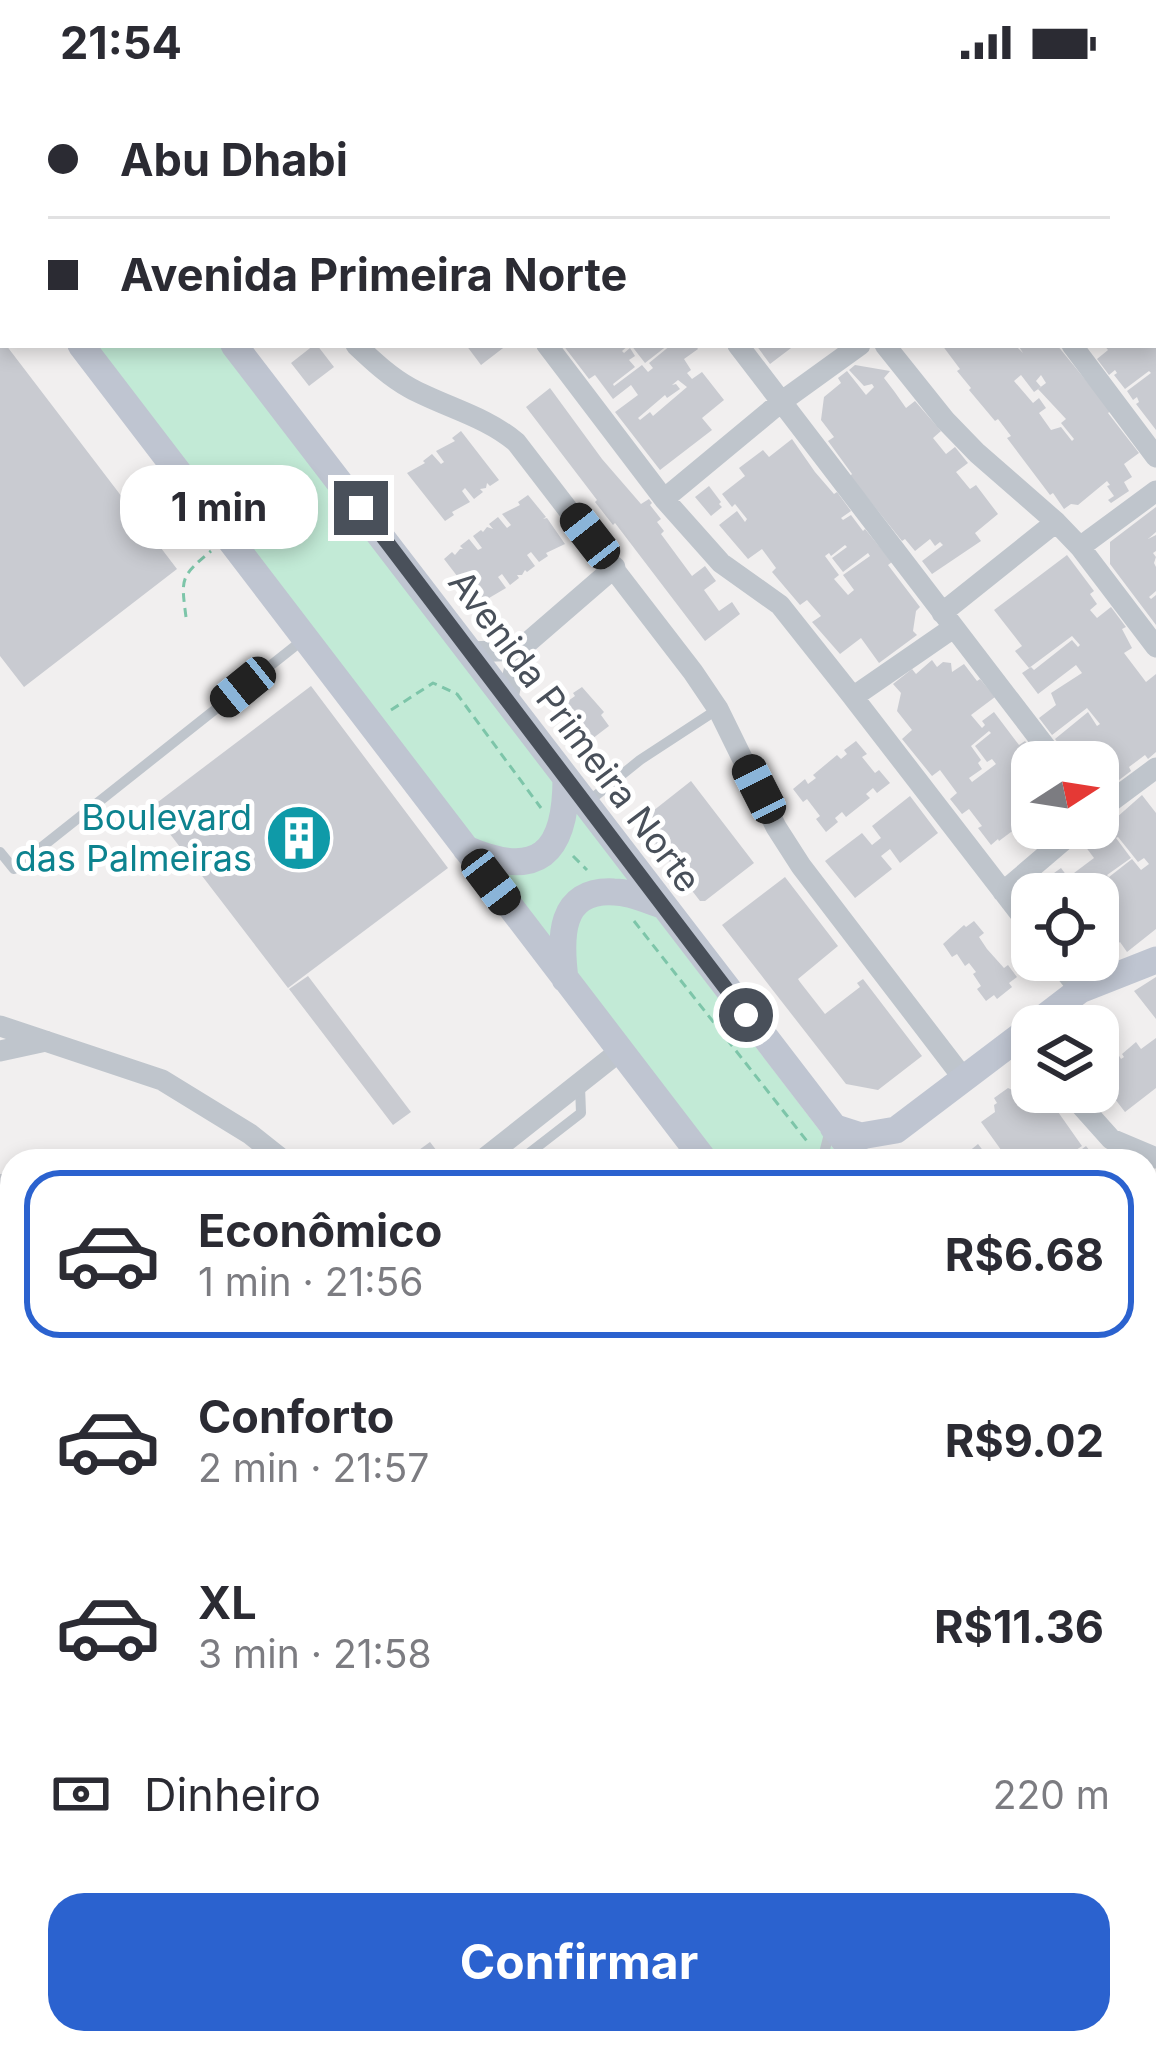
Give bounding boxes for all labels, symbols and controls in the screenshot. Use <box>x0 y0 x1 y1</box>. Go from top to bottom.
text: 21:54 <box>60 15 182 70</box>
text: Abu Dhabi <box>120 132 348 187</box>
text: Avenida Primeira Norte <box>120 247 627 302</box>
callout: 1 min <box>121 466 319 550</box>
route end <box>334 481 388 535</box>
text: 1 min <box>171 483 267 530</box>
car <box>554 497 626 575</box>
street label: Avenida Primeira Norte <box>440 561 710 901</box>
car <box>204 650 282 724</box>
north arrow <box>1011 741 1119 849</box>
map controls <box>1011 741 1119 1113</box>
car <box>727 749 791 829</box>
place label: Boulevard das Palmeiras <box>15 795 252 880</box>
building icon: Boulevard das Palmeiras <box>264 803 334 873</box>
car <box>455 842 527 922</box>
button: locate <box>1011 873 1119 981</box>
route start <box>719 988 773 1042</box>
button: layers <box>1011 1005 1119 1113</box>
icon: car <box>54 1200 162 1308</box>
text: Econômico <box>198 1203 442 1258</box>
text: R$6.68 <box>945 1227 1104 1282</box>
text: 1 min · 21:56 <box>198 1258 423 1305</box>
icon: car <box>54 1386 162 1494</box>
text: Conforto <box>198 1389 394 1444</box>
text: R$9.02 <box>945 1413 1104 1468</box>
text: 2 min · 21:57 <box>198 1444 429 1491</box>
icon: car <box>54 1572 162 1680</box>
text: XL <box>198 1575 257 1630</box>
text: R$11.36 <box>934 1599 1104 1654</box>
text: 3 min · 21:58 <box>198 1630 432 1677</box>
icon: cash <box>48 1761 114 1827</box>
text: Dinheiro <box>144 1767 321 1822</box>
text: 220 m <box>993 1771 1110 1818</box>
button: Confirmar <box>48 1893 1110 2031</box>

